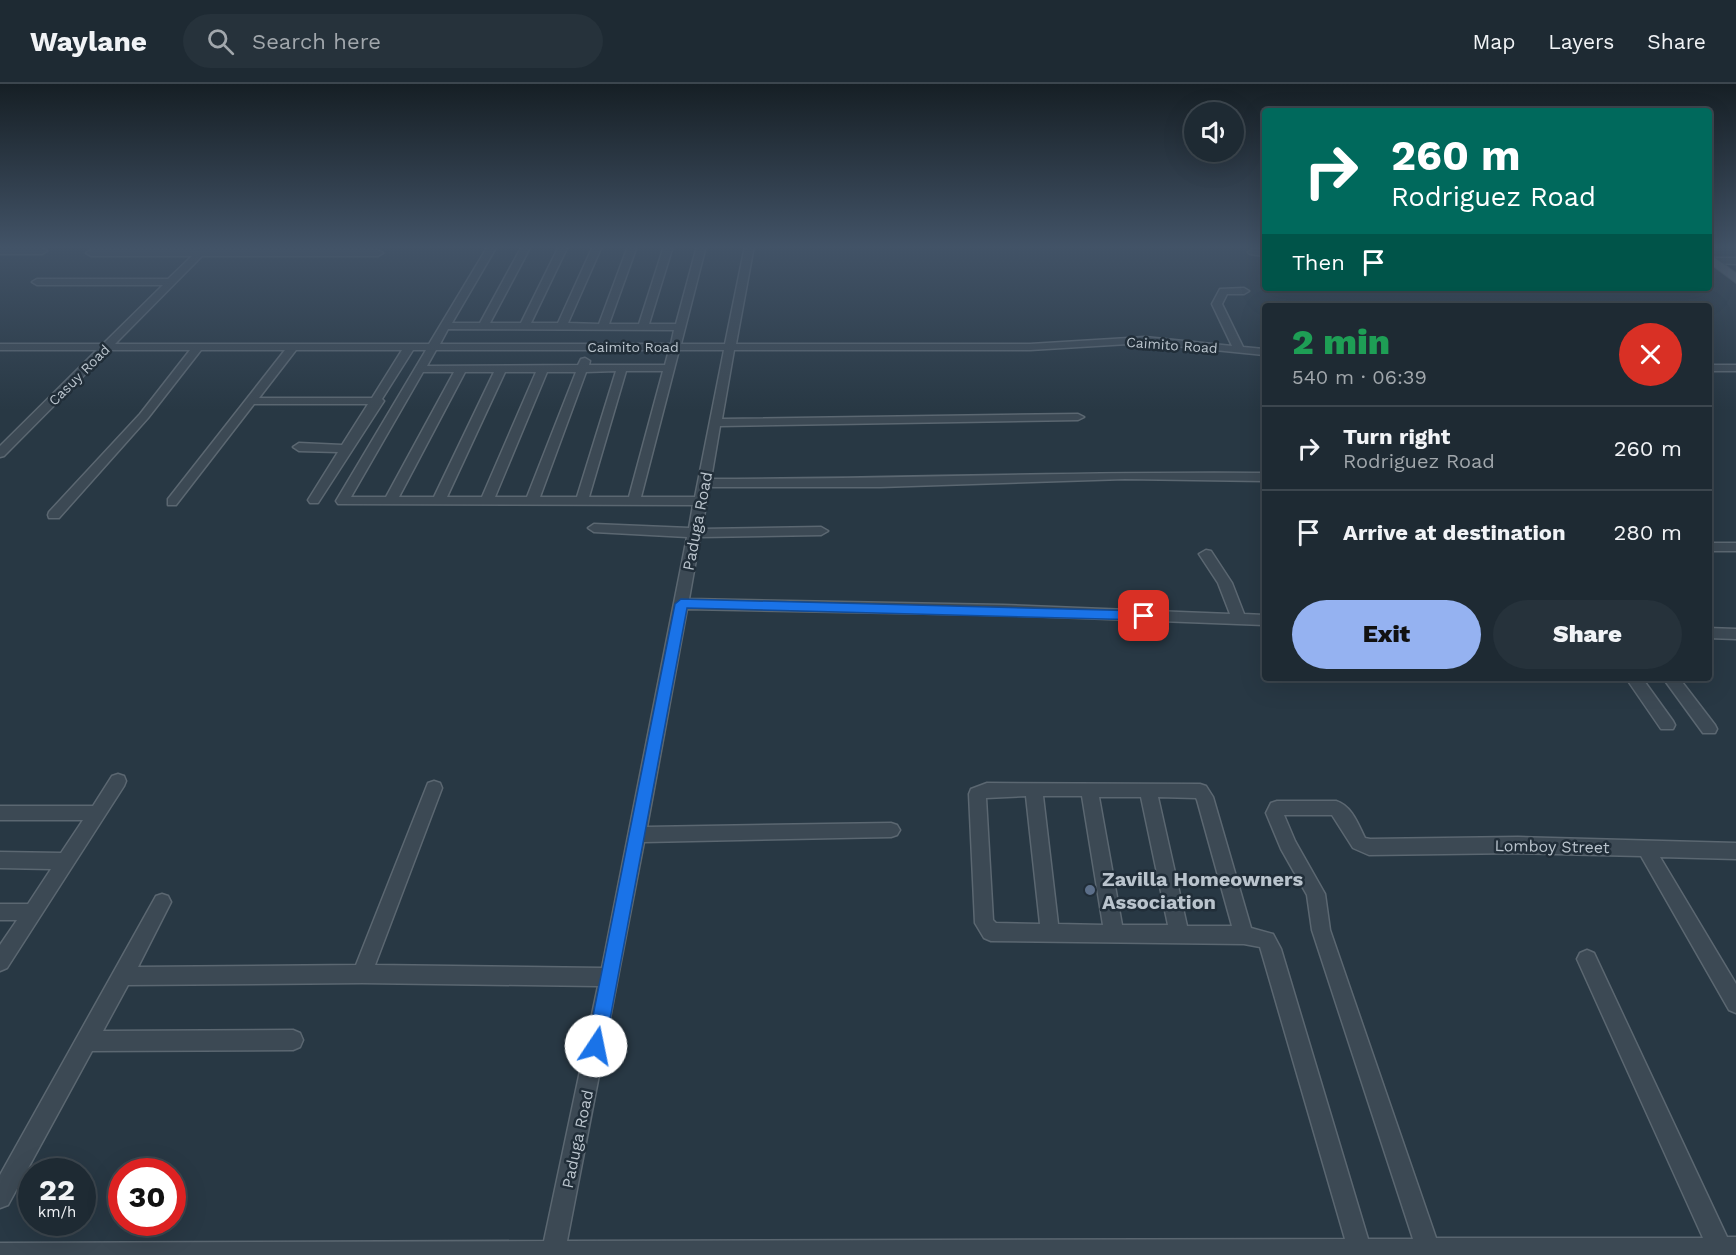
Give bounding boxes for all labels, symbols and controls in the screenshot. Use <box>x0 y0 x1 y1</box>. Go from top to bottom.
search box <box>183 14 603 68</box>
text: Waylane <box>30 25 147 58</box>
icon: search <box>204 25 237 58</box>
text: Search here <box>252 29 381 54</box>
text: Map <box>1472 29 1515 54</box>
text: Layers <box>1548 29 1614 54</box>
text: Share <box>1647 29 1706 54</box>
map controls <box>1184 102 1244 162</box>
button: sound <box>1184 102 1244 162</box>
text: 260 m <box>1391 131 1521 180</box>
icon: right <box>1292 132 1370 210</box>
text: Rodriguez Road <box>1391 181 1596 213</box>
icon: arrive <box>1357 246 1390 279</box>
text: Then <box>1292 250 1345 275</box>
text: 2 min <box>1292 321 1390 363</box>
button: close <box>1619 323 1682 386</box>
street label: Caimito Road <box>1126 334 1218 356</box>
street label: Caimito Road <box>587 339 679 355</box>
street label: Casuy Road <box>45 341 113 409</box>
text: 540 m · 06:39 <box>1292 365 1427 389</box>
text: Turn right <box>1343 424 1450 449</box>
icon: right <box>1292 432 1325 465</box>
text: 260 m <box>1614 436 1682 461</box>
text: Rodriguez Road <box>1343 449 1495 473</box>
street label: Paduga Road <box>679 470 716 572</box>
icon: arrive <box>1292 516 1325 549</box>
text: Arrive at destination <box>1343 520 1566 545</box>
text: 280 m <box>1613 520 1682 545</box>
pin <box>1118 590 1169 641</box>
icon: arrive <box>1127 599 1160 632</box>
button: Exit <box>1292 600 1481 669</box>
button: Share <box>1493 600 1682 669</box>
street label: Lomboy Street <box>1494 836 1610 857</box>
place label: Zavilla Homeowners Association <box>1102 867 1304 914</box>
marker: Zavilla Homeowners Association <box>1083 883 1097 897</box>
position arrow <box>564 1014 628 1078</box>
street label: Paduga Road <box>558 1088 597 1190</box>
speed limit sign: 30 <box>108 1158 186 1236</box>
text: 22 <box>39 1172 75 1207</box>
text: km/h <box>38 1203 76 1221</box>

